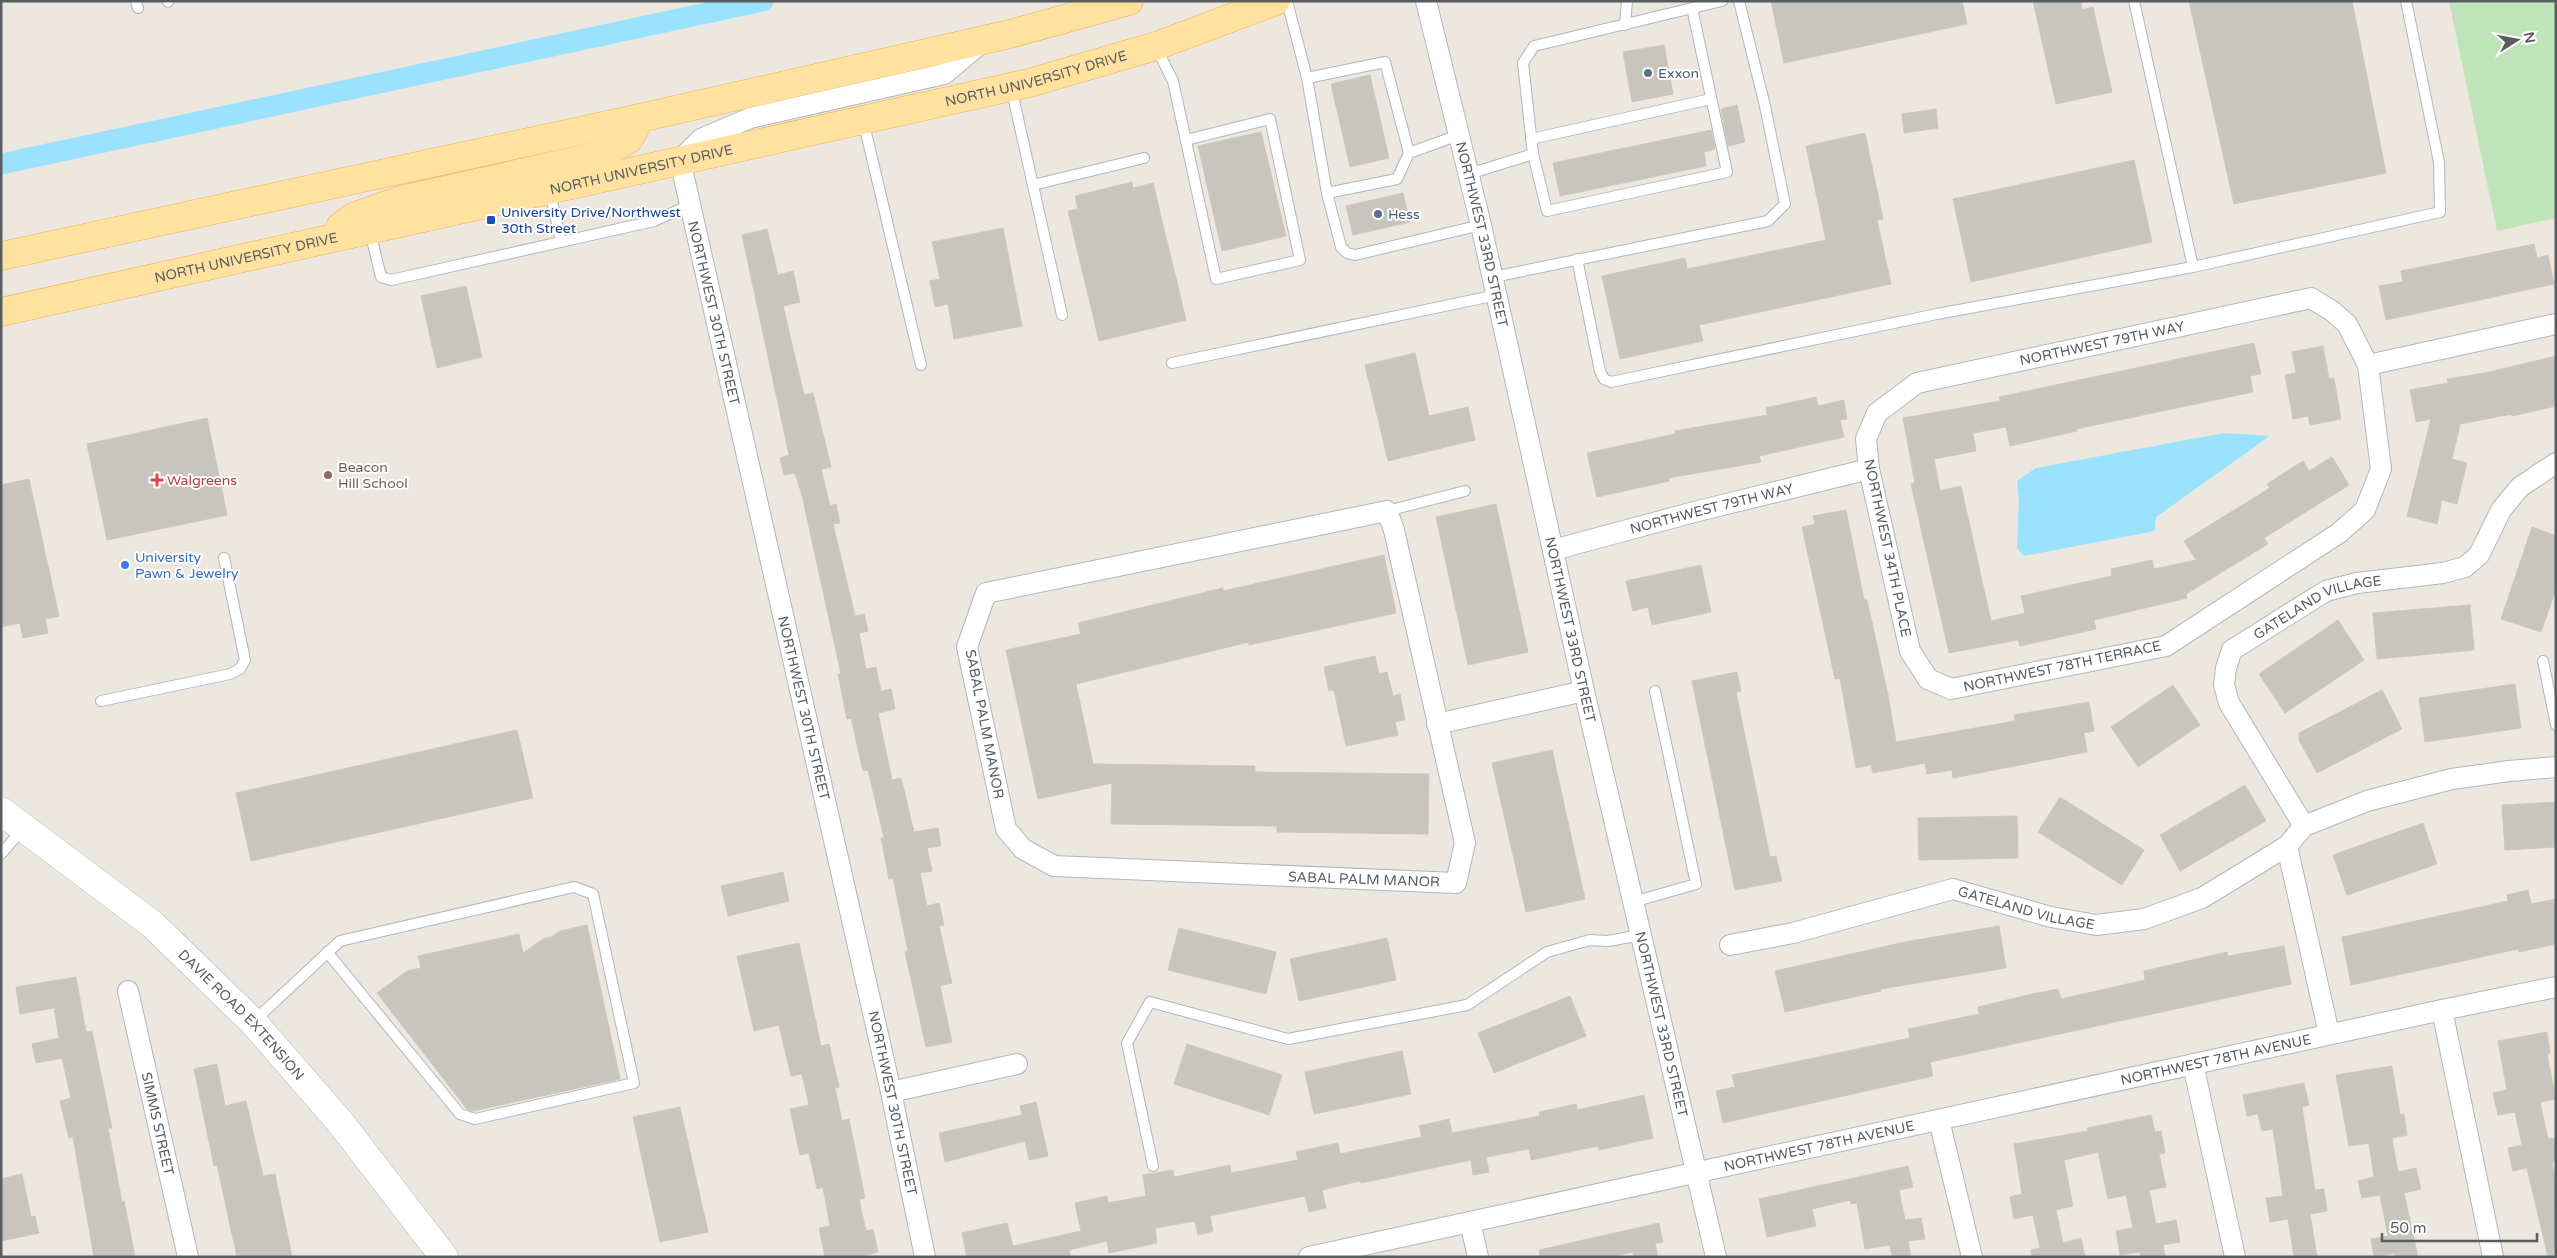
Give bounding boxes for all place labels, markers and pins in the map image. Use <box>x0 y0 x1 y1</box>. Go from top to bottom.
place label: Exxon <box>1658 65 1699 82</box>
marker: Exxon <box>1642 67 1654 79</box>
place label: University Drive/Northwest 30th Street <box>501 204 682 237</box>
place label: Hess <box>1388 206 1420 223</box>
marker: Hess <box>1372 208 1384 220</box>
marker: University Drive/Northwest 30th Street <box>485 214 497 226</box>
place label: Beacon Hill School <box>338 459 408 492</box>
marker: Beacon Hill School <box>322 469 334 481</box>
place label: Walgreens <box>167 472 237 489</box>
marker: Walgreens <box>151 474 163 486</box>
place label: University Pawn & Jewelry <box>135 549 239 582</box>
marker: University Pawn & Jewelry <box>119 559 131 571</box>

